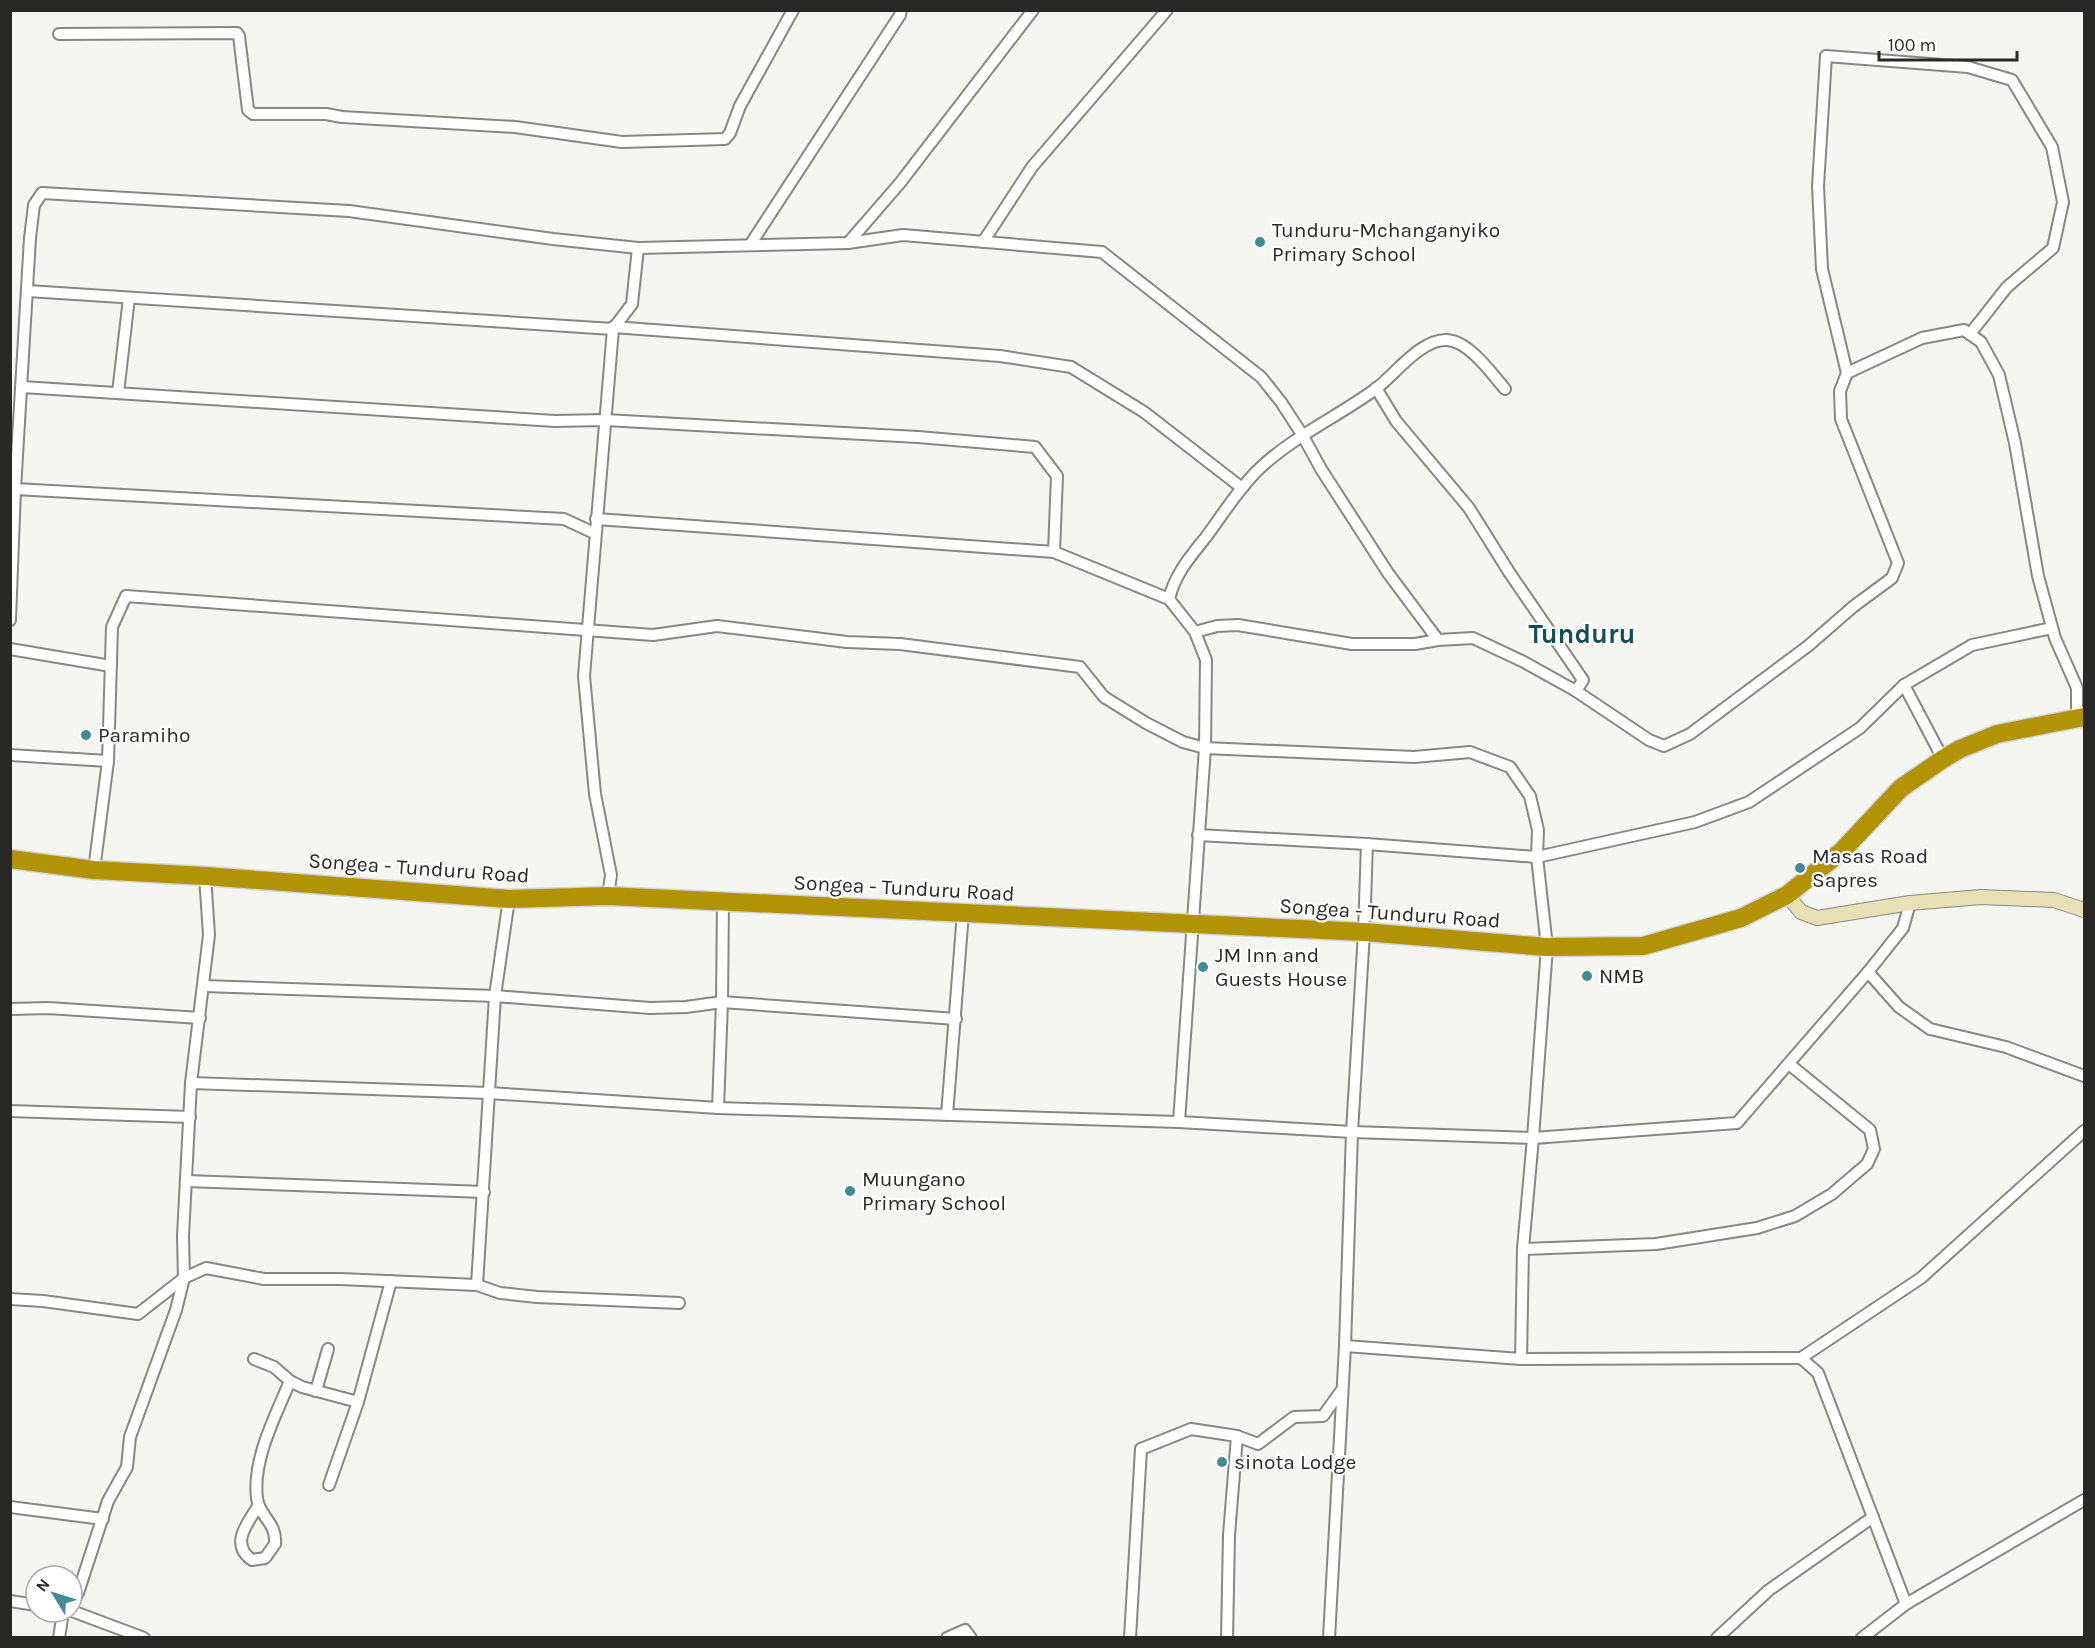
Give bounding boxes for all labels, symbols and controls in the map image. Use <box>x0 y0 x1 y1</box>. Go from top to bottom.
scale bar <box>1879 24 2017 62</box>
text: 100 m <box>1888 34 1936 56</box>
place label: Tunduru-Mchanganyiko Primary School <box>1272 218 1500 266</box>
marker: Tunduru-Mchanganyiko Primary School <box>1253 235 1267 249</box>
district label: Tunduru <box>1529 618 1635 650</box>
place label: Paramiho <box>98 723 190 747</box>
marker: Paramiho <box>79 728 93 742</box>
place label: Masas Road Sapres <box>1812 844 1928 892</box>
street label: Songea - Tunduru Road <box>308 848 530 888</box>
marker: Masas Road Sapres <box>1793 861 1807 875</box>
street label: Songea - Tunduru Road <box>793 870 1015 906</box>
street label: Songea - Tunduru Road <box>1279 893 1501 933</box>
place label: JM Inn and Guests House <box>1215 943 1347 991</box>
marker: JM Inn and Guests House <box>1196 960 1210 974</box>
place label: NMB <box>1599 964 1644 988</box>
marker: NMB <box>1580 969 1594 983</box>
place label: Muungano Primary School <box>862 1167 1006 1215</box>
marker: Muungano Primary School <box>843 1184 857 1198</box>
place label: sinota Lodge <box>1234 1450 1356 1474</box>
marker: sinota Lodge <box>1215 1455 1229 1469</box>
north arrow <box>24 1564 84 1624</box>
text: N <box>32 1575 54 1595</box>

